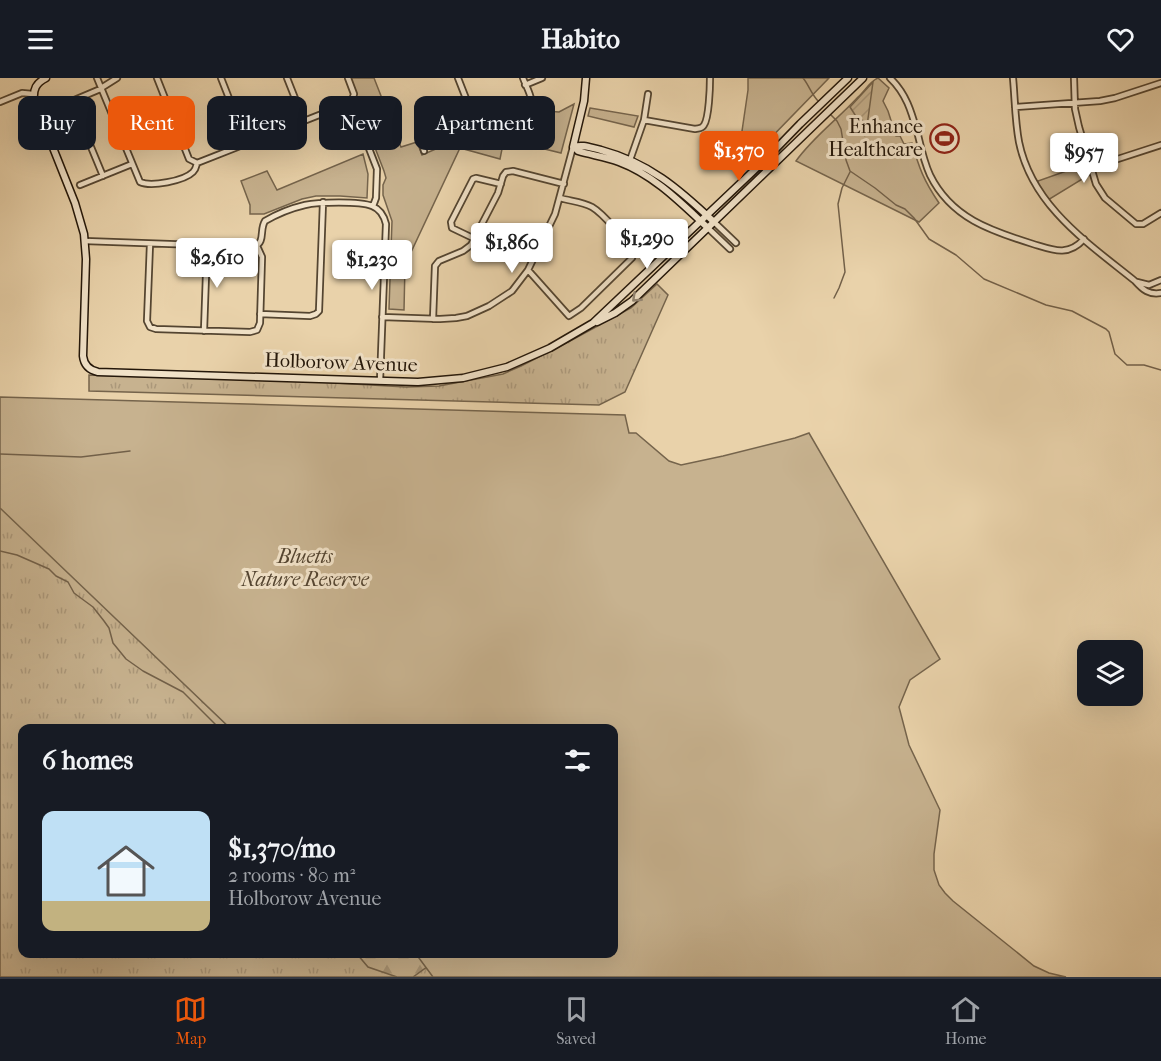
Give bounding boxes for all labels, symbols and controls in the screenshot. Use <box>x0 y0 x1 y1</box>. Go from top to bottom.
icon: menu <box>24 23 57 56</box>
text: Habito <box>541 23 620 55</box>
icon: heart <box>1104 23 1137 56</box>
chip: Buy <box>18 96 96 150</box>
chip: Rent <box>108 96 195 150</box>
chip: Filters <box>207 96 307 150</box>
chip: New <box>319 96 402 150</box>
chip: Apartment <box>414 96 555 150</box>
place label: Enhance Healthcare <box>828 115 923 161</box>
sports icon: Enhance Healthcare <box>928 122 960 154</box>
pin: $1,370 <box>690 131 788 182</box>
pin: $957 <box>1048 133 1120 184</box>
text: $1,370 <box>714 139 765 162</box>
text: $957 <box>1064 141 1104 164</box>
pin: $1,290 <box>598 219 696 270</box>
pin: $1,860 <box>463 223 561 274</box>
text: $1,290 <box>620 227 674 250</box>
text: $1,860 <box>485 231 539 254</box>
pin: $2,610 <box>168 238 266 289</box>
pin: $1,230 <box>323 240 421 291</box>
text: $2,610 <box>190 246 244 269</box>
text: $1,230 <box>346 248 398 271</box>
one-way arrow <box>632 291 642 302</box>
street label: Holborow Avenue <box>264 348 418 377</box>
park label: Bluetts Nature Reserve <box>240 545 370 591</box>
map controls <box>1077 640 1143 706</box>
button: layers <box>1077 640 1143 706</box>
icon: filters <box>561 744 594 777</box>
text: 6 homes <box>42 745 133 776</box>
text: $1,370/mo <box>228 833 335 864</box>
icon: home <box>90 835 162 907</box>
text: 2 rooms · 80 m² <box>228 864 355 887</box>
text: Holborow Avenue <box>228 887 381 910</box>
tab: Map <box>174 993 207 1048</box>
tab: Saved <box>556 993 596 1048</box>
tab: Home <box>945 993 987 1048</box>

